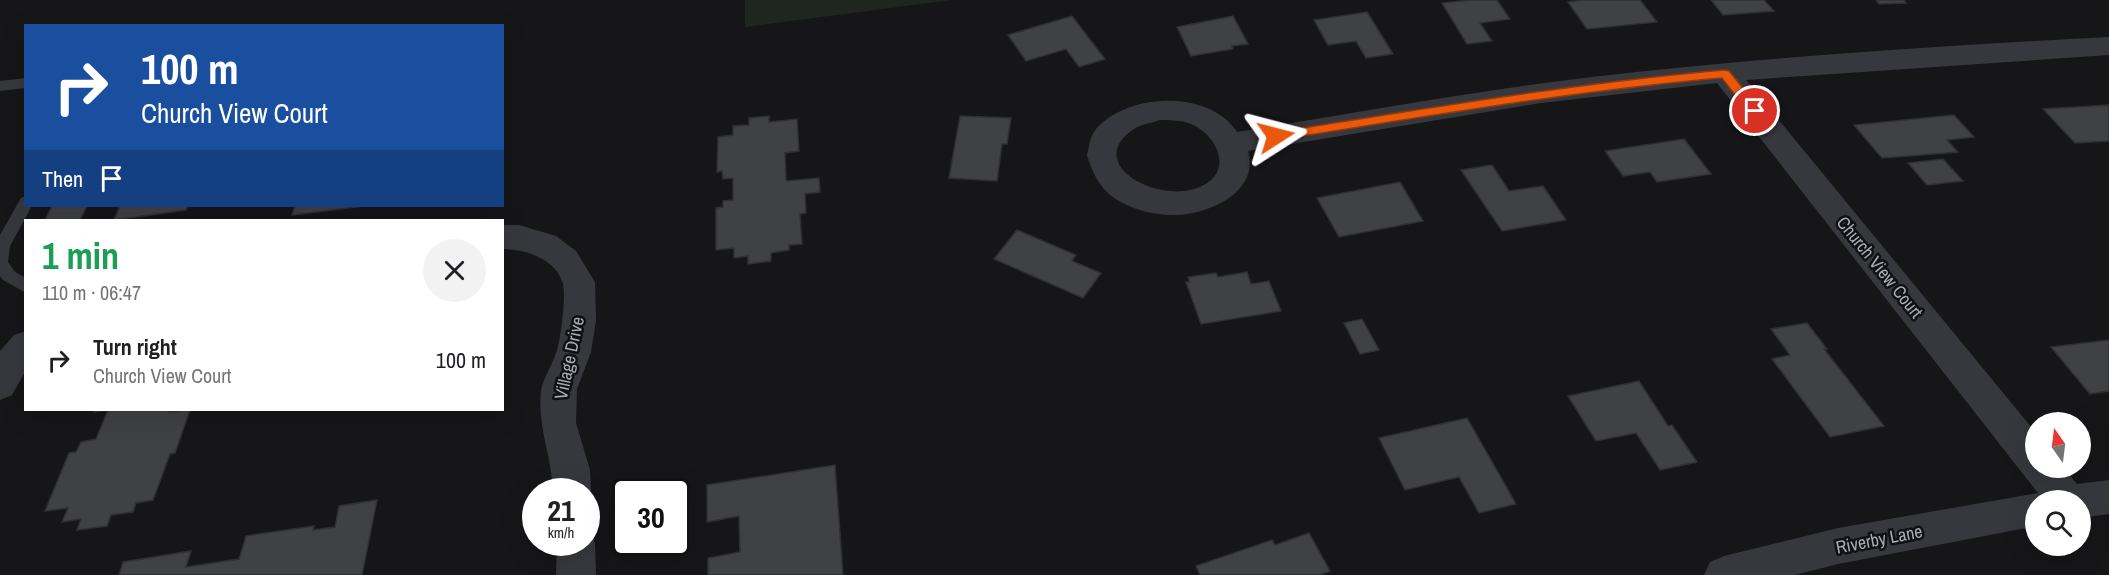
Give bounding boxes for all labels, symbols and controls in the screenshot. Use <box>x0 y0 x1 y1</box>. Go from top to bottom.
text: 100 m <box>141 41 239 97</box>
icon: right <box>42 48 120 126</box>
pin <box>1729 85 1780 136</box>
icon: arrive <box>1738 94 1771 127</box>
text: Church View Court <box>141 95 328 131</box>
position arrow <box>1244 104 1308 168</box>
icon: arrive <box>95 162 128 195</box>
text: Then <box>42 164 83 194</box>
street label: Church View Court <box>1831 211 1929 323</box>
text: 1 min <box>42 232 119 280</box>
button: close <box>423 239 486 302</box>
text: 110 m · 06:47 <box>42 279 141 306</box>
street label: Village Drive <box>548 314 590 402</box>
text: Turn right <box>93 332 177 362</box>
icon: right <box>42 344 75 377</box>
text: 100 m <box>436 345 486 375</box>
text: Church View Court <box>93 362 231 389</box>
north arrow <box>2025 412 2091 478</box>
map controls <box>2025 412 2091 556</box>
speed limit sign: 30 <box>612 478 690 556</box>
text: 21 <box>547 490 575 530</box>
button: search <box>2025 490 2091 556</box>
street label: Riverby Lane <box>1834 518 1924 560</box>
text: km/h <box>548 522 574 543</box>

